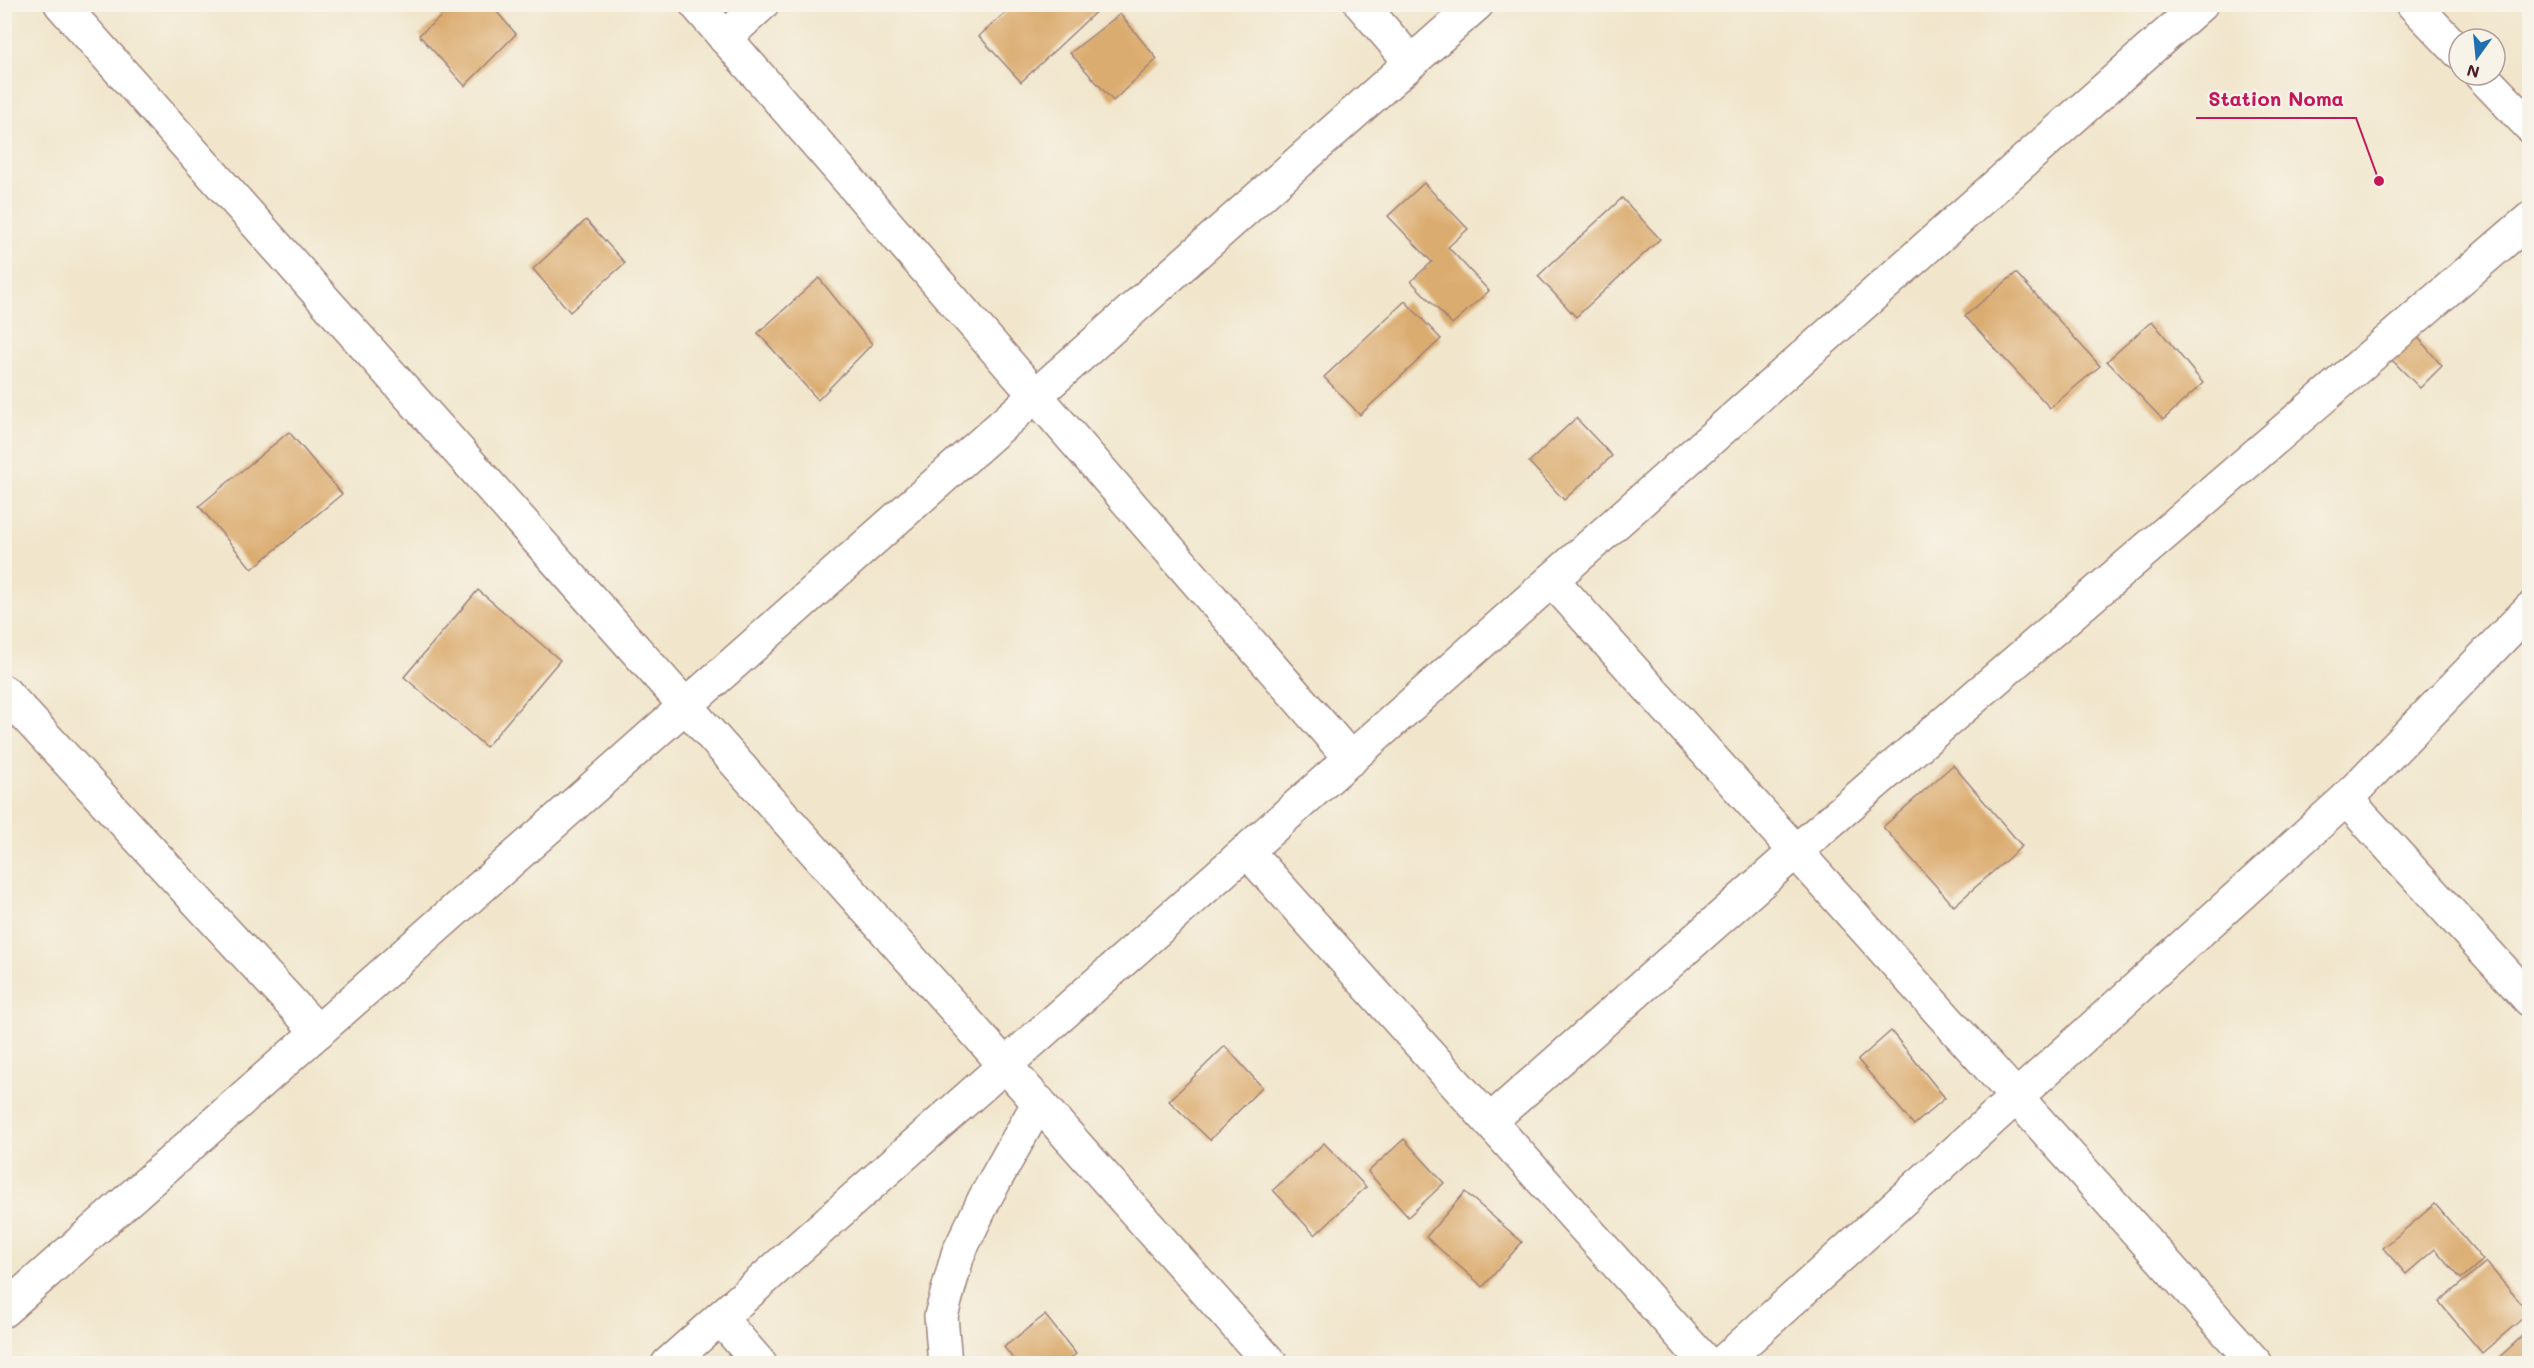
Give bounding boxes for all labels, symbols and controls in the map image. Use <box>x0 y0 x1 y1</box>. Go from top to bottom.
north arrow <box>2447 27 2507 87</box>
text: N <box>2464 60 2482 84</box>
callout: Station Noma <box>2196 80 2356 118</box>
text: Station Noma <box>2208 85 2344 111</box>

